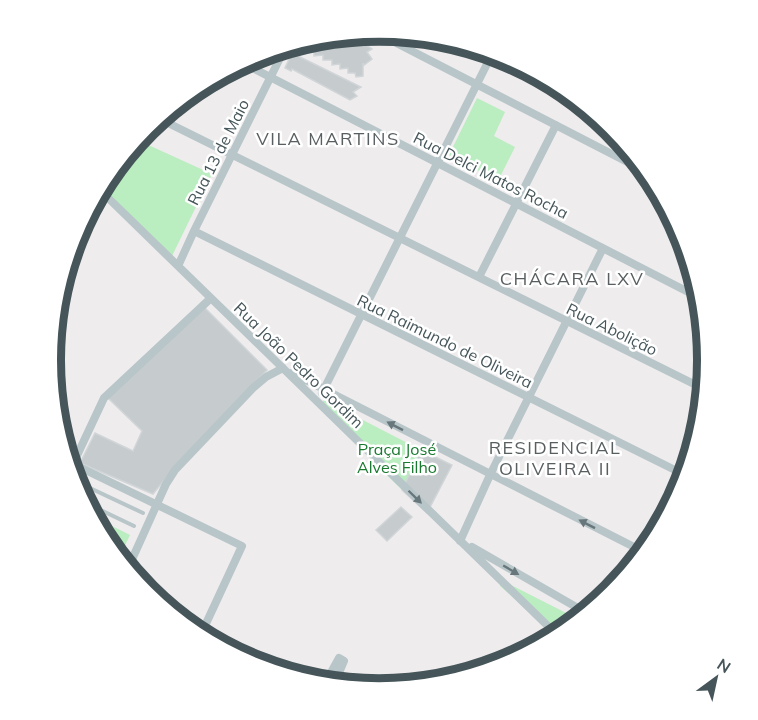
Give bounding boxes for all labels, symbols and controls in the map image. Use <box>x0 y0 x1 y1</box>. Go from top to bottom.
street label: Rua 13 de Maio <box>183 96 253 208</box>
district label: VILA MARTINS <box>256 127 400 150</box>
street label: Rua Delci Matos Rocha <box>410 127 572 223</box>
district label: CHÁCARA LXV <box>500 267 644 290</box>
street label: Rua Raimundo de Oliveira <box>354 290 536 392</box>
street label: Rua João Pedro Gordim <box>230 298 368 432</box>
street label: Rua Abolição <box>563 298 661 360</box>
one-way arrow <box>386 421 403 431</box>
district label: RESIDENCIAL OLIVEIRA II <box>489 436 621 480</box>
park label: Praça José Alves Filho <box>357 439 437 477</box>
one-way arrow <box>408 489 422 503</box>
one-way arrow <box>579 519 596 528</box>
one-way arrow <box>503 565 520 575</box>
north arrow <box>686 648 746 708</box>
text: N <box>714 654 735 677</box>

